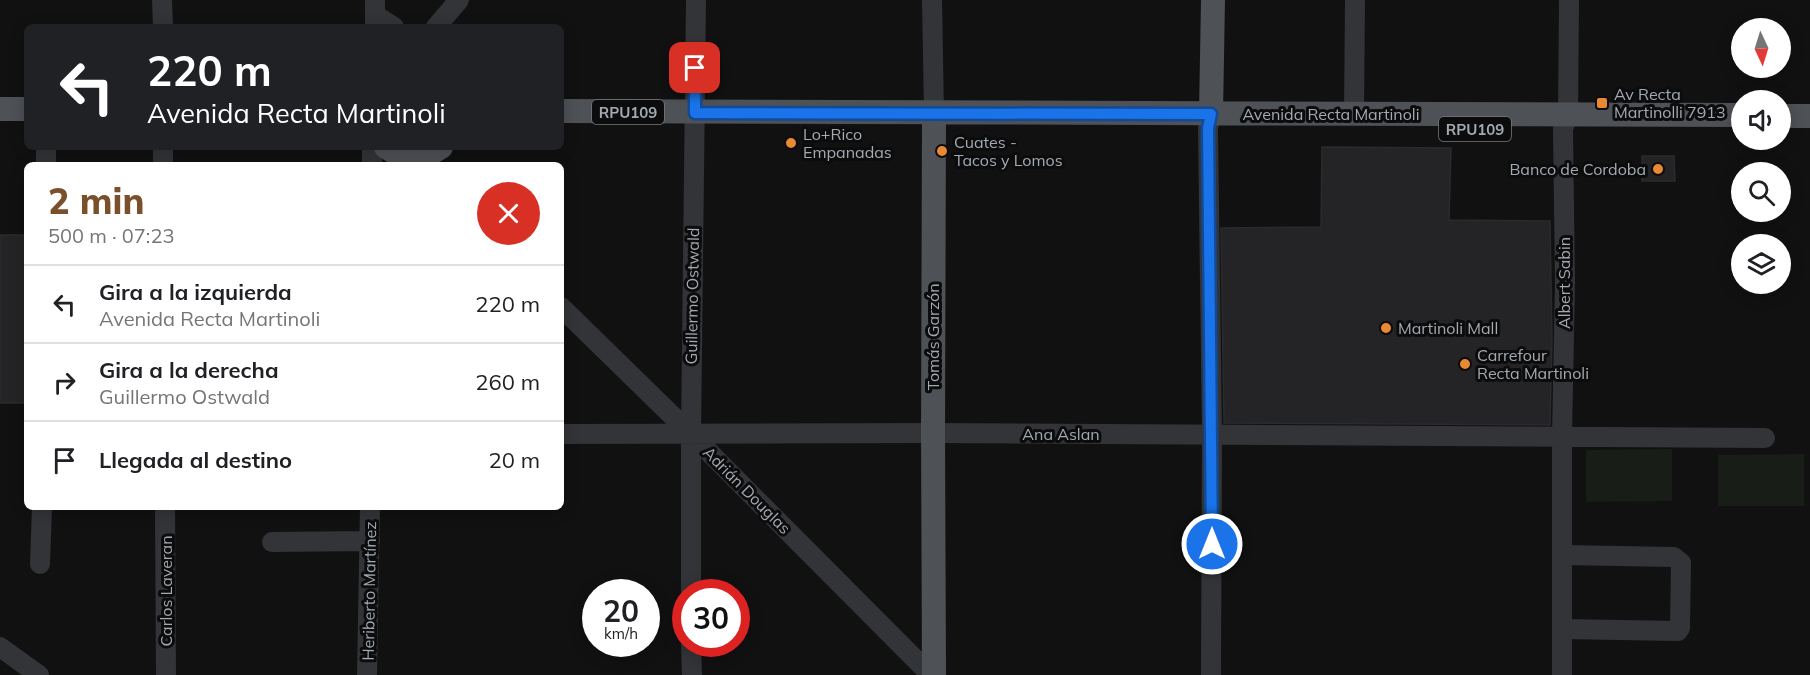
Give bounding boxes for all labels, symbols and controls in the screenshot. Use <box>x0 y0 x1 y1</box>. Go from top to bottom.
north arrow <box>1731 18 1791 78</box>
map controls <box>1731 18 1791 294</box>
pin <box>669 42 720 93</box>
text: 220 m <box>147 44 272 97</box>
icon: left <box>48 48 126 126</box>
icon: arrive <box>678 51 711 84</box>
place label: Av Recta Martinolli 7913 <box>1614 84 1725 122</box>
button: sound <box>1731 90 1791 150</box>
text: Avenida Recta Martinoli <box>147 96 446 130</box>
marker: Av Recta Martinolli 7913 <box>1595 96 1609 110</box>
road number: RPU109 <box>592 100 664 124</box>
street label: Avenida Recta Martinoli <box>1243 104 1419 124</box>
road number: RPU109 <box>1439 117 1511 141</box>
place label: Lo+Rico Empanadas <box>803 124 892 162</box>
place label: Cuates - Tacos y Lomos <box>954 132 1063 170</box>
marker: Lo+Rico Empanadas <box>784 136 798 150</box>
marker: Cuates - Tacos y Lomos <box>935 144 949 158</box>
place label: Banco de Cordoba <box>1509 159 1646 179</box>
marker: Banco de Cordoba <box>1651 162 1665 176</box>
button: search <box>1731 162 1791 222</box>
text: 2 min <box>48 178 144 223</box>
button: close <box>477 182 540 245</box>
text: 500 m · 07:23 <box>48 223 174 248</box>
street label: Guillermo Ostwald <box>681 227 703 365</box>
button: layers <box>1731 234 1791 294</box>
street label: Albert Sabin <box>1554 237 1574 329</box>
text: Gira a la izquierda <box>99 278 292 306</box>
street label: Tomás Garzón <box>923 283 943 391</box>
icon: left <box>48 288 81 321</box>
text: 220 m <box>475 290 540 318</box>
text: Avenida Recta Martinoli <box>99 306 320 331</box>
place label: Martinoli Mall <box>1398 318 1498 338</box>
marker: Martinoli Mall <box>1379 321 1393 335</box>
place label: Carrefour Recta Martinoli <box>1477 345 1589 383</box>
text: Gira a la derecha <box>99 356 279 384</box>
marker: Carrefour Recta Martinoli <box>1458 357 1472 371</box>
icon: right <box>48 366 81 399</box>
text: 260 m <box>475 368 540 396</box>
text: Guillermo Ostwald <box>99 384 270 409</box>
street label: Ana Aslan <box>1022 424 1100 444</box>
street label: Adrián Douglas <box>699 442 795 538</box>
icon: arrive <box>48 444 81 477</box>
text: Llegada al destino <box>99 446 292 474</box>
text: 20 m <box>489 446 540 474</box>
position arrow <box>1180 512 1244 576</box>
street label: Heriberto Martínez <box>358 521 380 661</box>
street label: Carlos Laveran <box>156 535 176 647</box>
speed limit sign: 30 <box>672 579 750 657</box>
text: 20 <box>603 592 639 630</box>
text: km/h <box>604 624 638 643</box>

